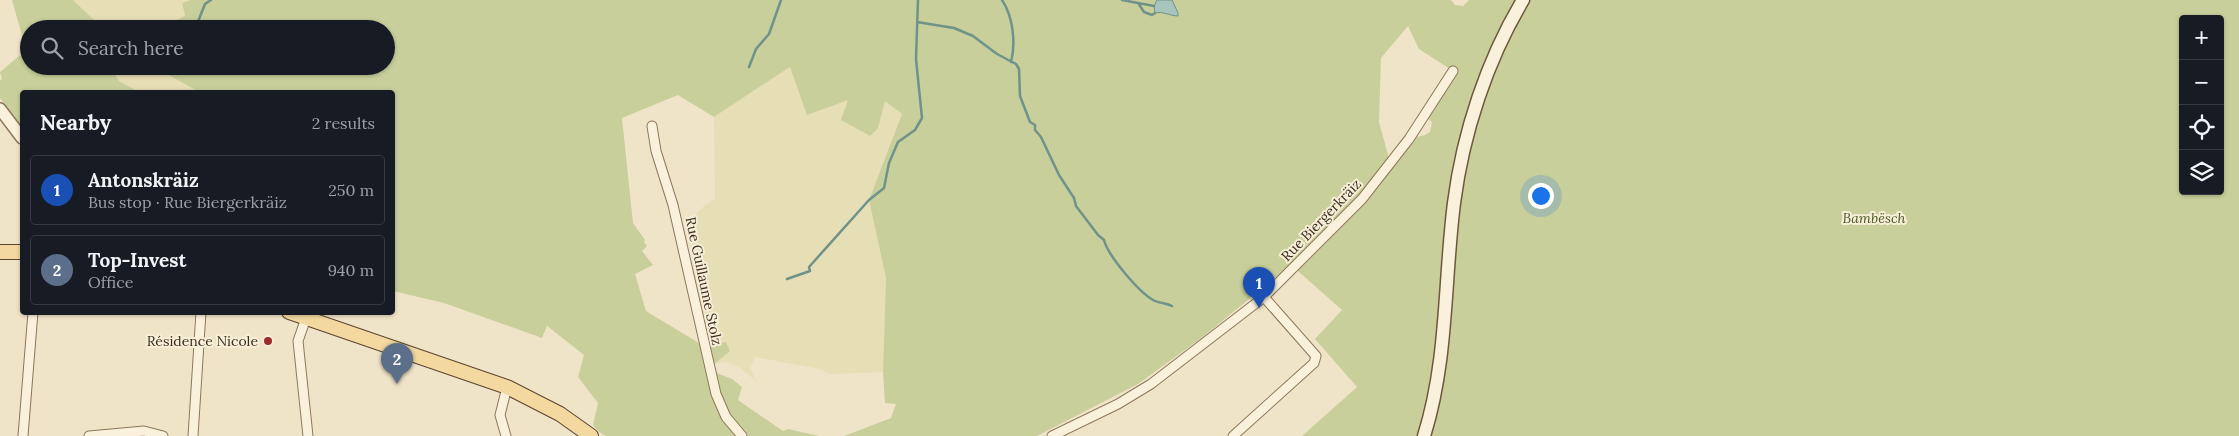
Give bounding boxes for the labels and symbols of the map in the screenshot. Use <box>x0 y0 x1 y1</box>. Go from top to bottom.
street label: Rue Biergerkräiz <box>1277 175 1365 265</box>
your location <box>1528 183 1554 209</box>
park label: Bambësch <box>1842 209 1906 227</box>
street label: Rue Guillaume Stolz <box>682 215 726 347</box>
pin: 1 <box>1243 267 1275 308</box>
place label: Résidence Nicole <box>147 332 258 350</box>
marker: Résidence Nicole <box>262 335 274 347</box>
pin: 2 <box>381 343 413 384</box>

